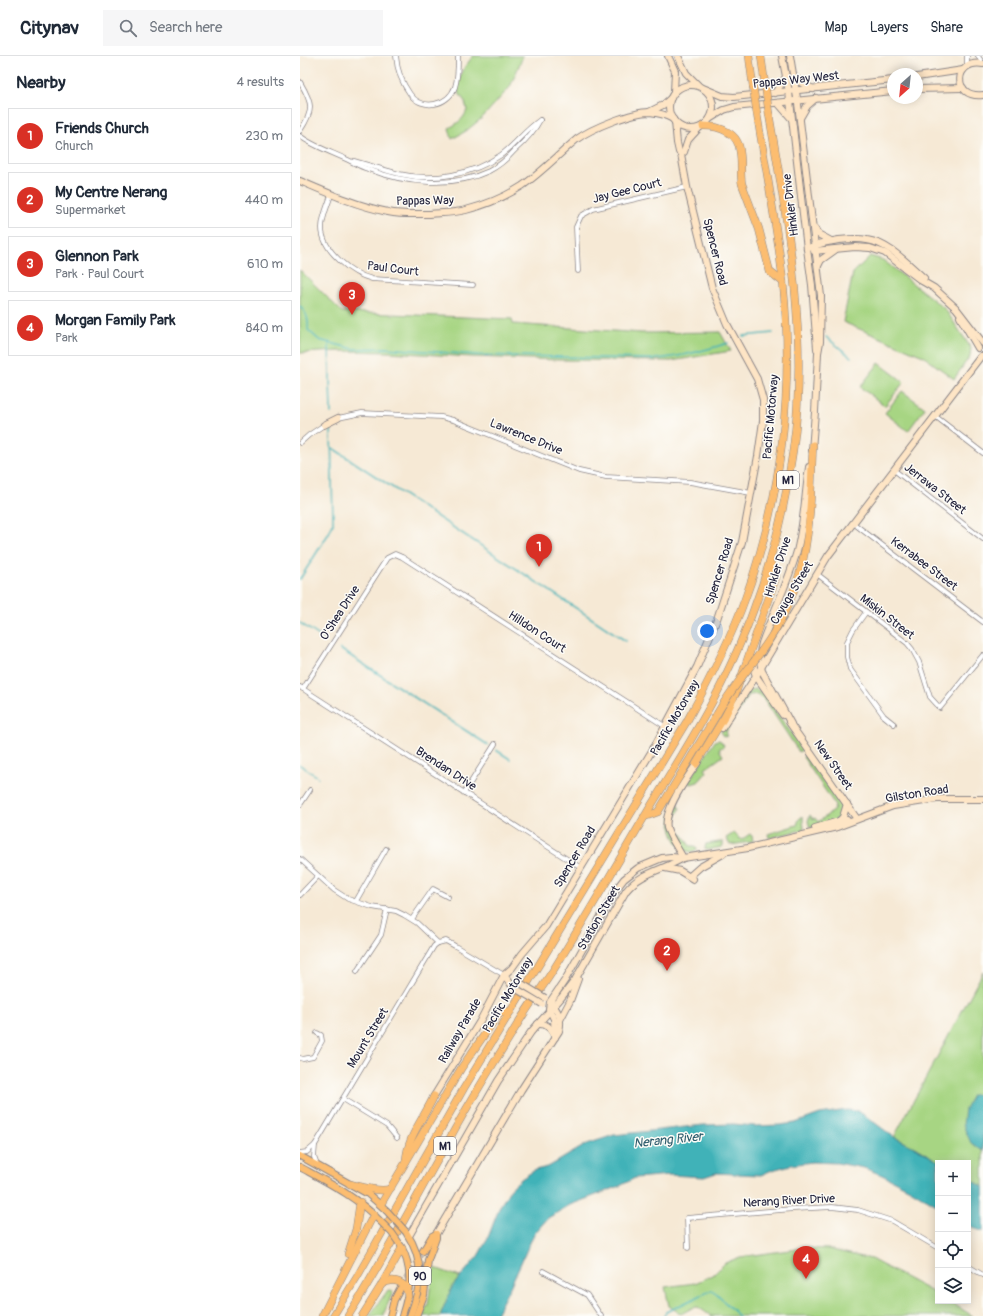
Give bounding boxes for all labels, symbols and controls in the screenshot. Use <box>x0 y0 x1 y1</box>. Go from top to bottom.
search box <box>103 10 383 46</box>
text: Citynav <box>20 16 79 40</box>
icon: search <box>117 17 139 39</box>
text: Search here <box>149 18 222 37</box>
text: Map <box>825 19 848 36</box>
text: Layers <box>870 19 908 36</box>
text: Share <box>930 19 963 36</box>
street label: Pappas Way West <box>752 68 840 92</box>
north arrow <box>887 68 923 104</box>
text: Nearby <box>16 72 65 93</box>
text: 4 results <box>237 74 284 90</box>
text: Friends Church <box>55 119 149 138</box>
text: 1 <box>27 128 33 144</box>
text: 230 m <box>246 128 283 144</box>
text: Church <box>55 138 93 154</box>
street label: Hinkler Drive <box>780 173 802 237</box>
street label: Jay Gee Court <box>591 175 663 207</box>
text: My Centre Nerang <box>55 183 167 202</box>
text: 2 <box>26 192 34 208</box>
text: 440 m <box>245 192 283 208</box>
street label: Pappas Way <box>396 193 454 209</box>
text: Supermarket <box>55 202 126 218</box>
street label: Spencer Road <box>699 217 731 287</box>
text: Glennon Park <box>55 247 139 266</box>
text: 3 <box>26 256 34 272</box>
text: 610 m <box>247 256 283 272</box>
street label: Paul Court <box>366 258 420 280</box>
text: Park · Paul Court <box>55 266 144 282</box>
pin: 3 <box>339 282 365 315</box>
text: Morgan Family Park <box>55 311 176 330</box>
text: 4 <box>26 320 34 336</box>
text: 840 m <box>246 320 283 336</box>
text: Park <box>55 330 78 346</box>
street label: Pacific Motorway <box>760 374 782 460</box>
street label: Lawrence Drive <box>487 416 565 458</box>
street label: Jerrawa Street <box>901 460 969 518</box>
road number: M1 <box>777 471 799 489</box>
pin: 1 <box>526 534 552 567</box>
street label: Kerrabee Street <box>887 534 961 594</box>
street label: Hinkler Drive <box>761 535 795 599</box>
street label: Spencer Road <box>703 536 737 606</box>
street label: Cayuga Street <box>767 559 817 627</box>
street label: O'Shea Drive <box>317 583 363 643</box>
street label: Miskin Street <box>857 591 917 643</box>
street label: Hilldon Court <box>505 608 569 656</box>
your location <box>697 621 717 641</box>
street label: Pacific Motorway <box>647 677 703 759</box>
street label: New Street <box>810 737 856 793</box>
street label: Brendan Drive <box>413 744 479 794</box>
street label: Gilston Road <box>884 782 950 806</box>
street label: Spencer Road <box>551 824 599 890</box>
street label: Station Street <box>574 883 624 953</box>
pin: 2 <box>654 938 680 971</box>
street label: Pacific Motorway <box>480 955 536 1035</box>
street label: Railway Parade <box>435 996 485 1066</box>
street label: Mount Street <box>344 1005 392 1071</box>
water label: Nerang River <box>633 1128 706 1152</box>
road number: M1 <box>434 1137 456 1155</box>
map controls <box>935 1160 971 1304</box>
button: + <box>935 1160 971 1196</box>
street label: Nerang River Drive <box>743 1191 836 1211</box>
button: − <box>935 1196 971 1232</box>
button: locate <box>935 1232 971 1268</box>
pin: 4 <box>793 1246 819 1279</box>
road number: 90 <box>409 1267 431 1285</box>
button: layers <box>935 1268 971 1304</box>

